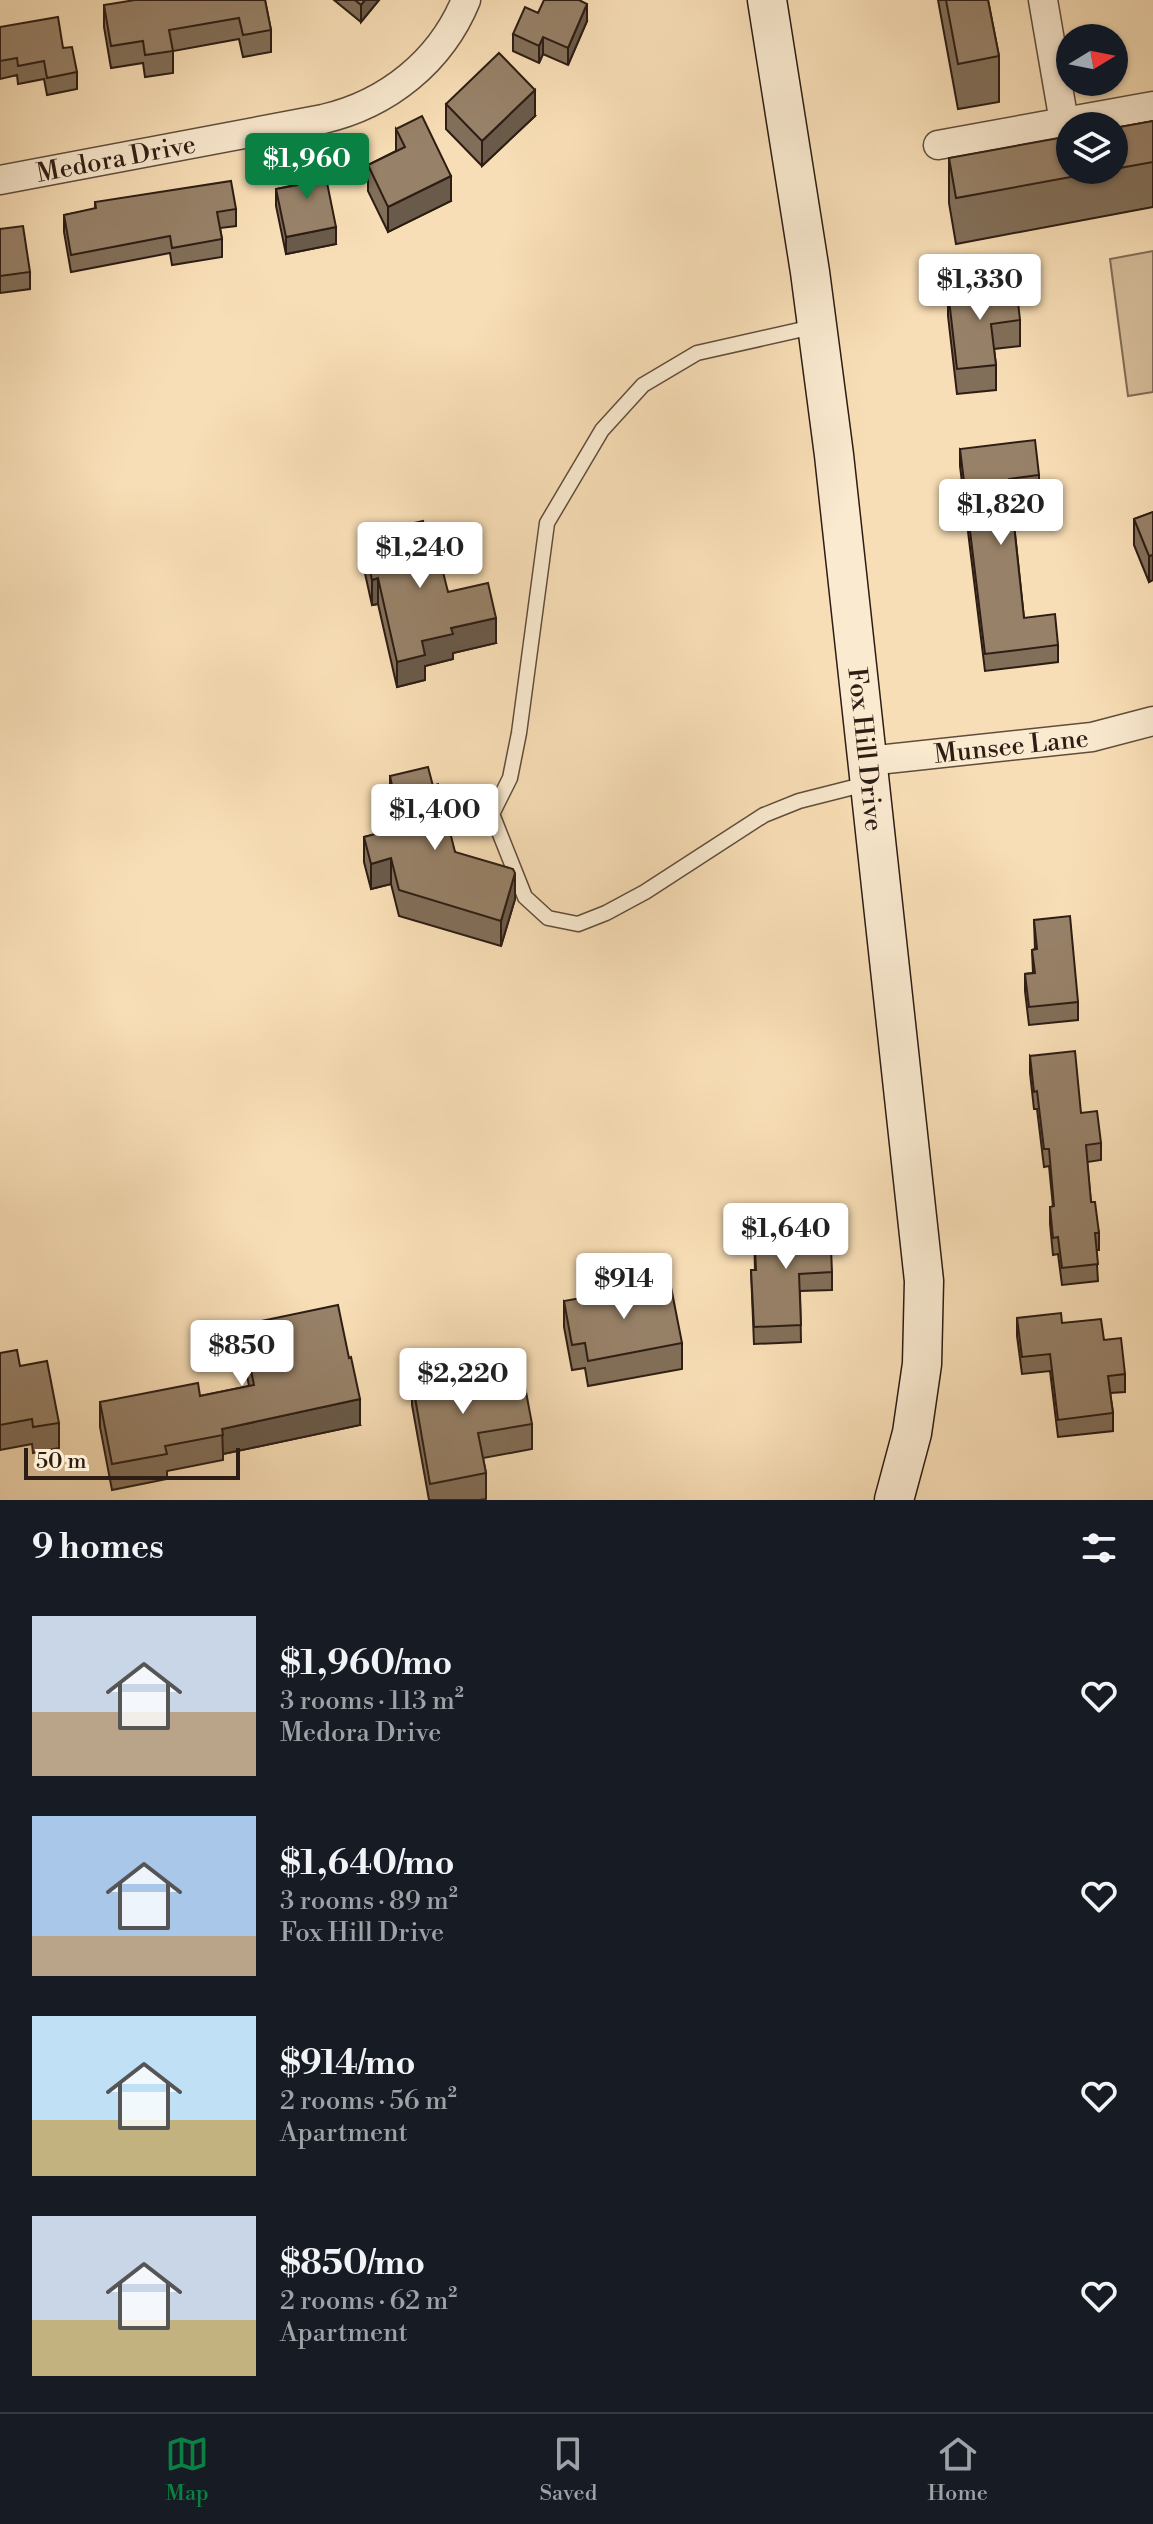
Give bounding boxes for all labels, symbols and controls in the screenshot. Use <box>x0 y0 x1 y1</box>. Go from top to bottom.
north arrow <box>1056 24 1128 96</box>
map controls <box>1056 24 1128 184</box>
button: layers <box>1056 112 1128 184</box>
street label: Medora Drive <box>34 128 198 190</box>
pin: $1,960 <box>242 133 372 201</box>
text: $1,960 <box>263 143 351 175</box>
pin: $1,330 <box>915 254 1045 322</box>
text: $1,330 <box>937 264 1023 296</box>
pin: $1,820 <box>936 479 1066 547</box>
text: $1,820 <box>957 489 1045 521</box>
pin: $1,240 <box>355 522 485 590</box>
text: $1,240 <box>375 532 465 564</box>
street label: Fox Hill Drive <box>840 666 890 833</box>
street label: Munsee Lane <box>932 722 1090 771</box>
pin: $1,400 <box>370 784 500 852</box>
text: $1,400 <box>389 794 481 826</box>
pin: $1,640 <box>721 1203 851 1271</box>
text: $1,640 <box>741 1213 831 1245</box>
pin: $914 <box>577 1253 671 1321</box>
text: $914 <box>594 1263 654 1295</box>
pin: $850 <box>195 1320 289 1388</box>
text: $850 <box>208 1330 276 1362</box>
pin: $2,220 <box>398 1348 528 1416</box>
text: $2,220 <box>417 1358 509 1390</box>
scale bar <box>24 1444 240 1480</box>
text: 50 m <box>36 1448 87 1475</box>
icon: filters <box>1077 1526 1121 1570</box>
text: 9 homes <box>32 1527 164 1569</box>
text: $1,960/mo <box>280 1643 452 1685</box>
icon: home <box>96 1648 192 1744</box>
icon: heart <box>1077 1674 1121 1718</box>
text: 3 rooms · 113 m² <box>280 1685 464 1717</box>
text: Medora Drive <box>280 1717 441 1749</box>
text: $1,640/mo <box>280 1843 454 1885</box>
icon: home <box>96 1848 192 1944</box>
icon: heart <box>1077 1874 1121 1918</box>
text: 3 rooms · 89 m² <box>280 1885 458 1917</box>
text: Fox Hill Drive <box>280 1917 444 1949</box>
text: $914/mo <box>280 2043 415 2085</box>
icon: home <box>96 2048 192 2144</box>
icon: heart <box>1077 2074 1121 2118</box>
text: 2 rooms · 56 m² <box>280 2085 457 2117</box>
text: Apartment <box>280 2117 408 2149</box>
text: $850/mo <box>280 2243 425 2285</box>
icon: home <box>96 2248 192 2344</box>
icon: heart <box>1077 2274 1121 2318</box>
text: 2 rooms · 62 m² <box>280 2285 457 2317</box>
text: Apartment <box>280 2317 408 2349</box>
tab: Map <box>165 2432 209 2507</box>
tab: Saved <box>539 2432 597 2507</box>
tab: Home <box>927 2432 988 2507</box>

